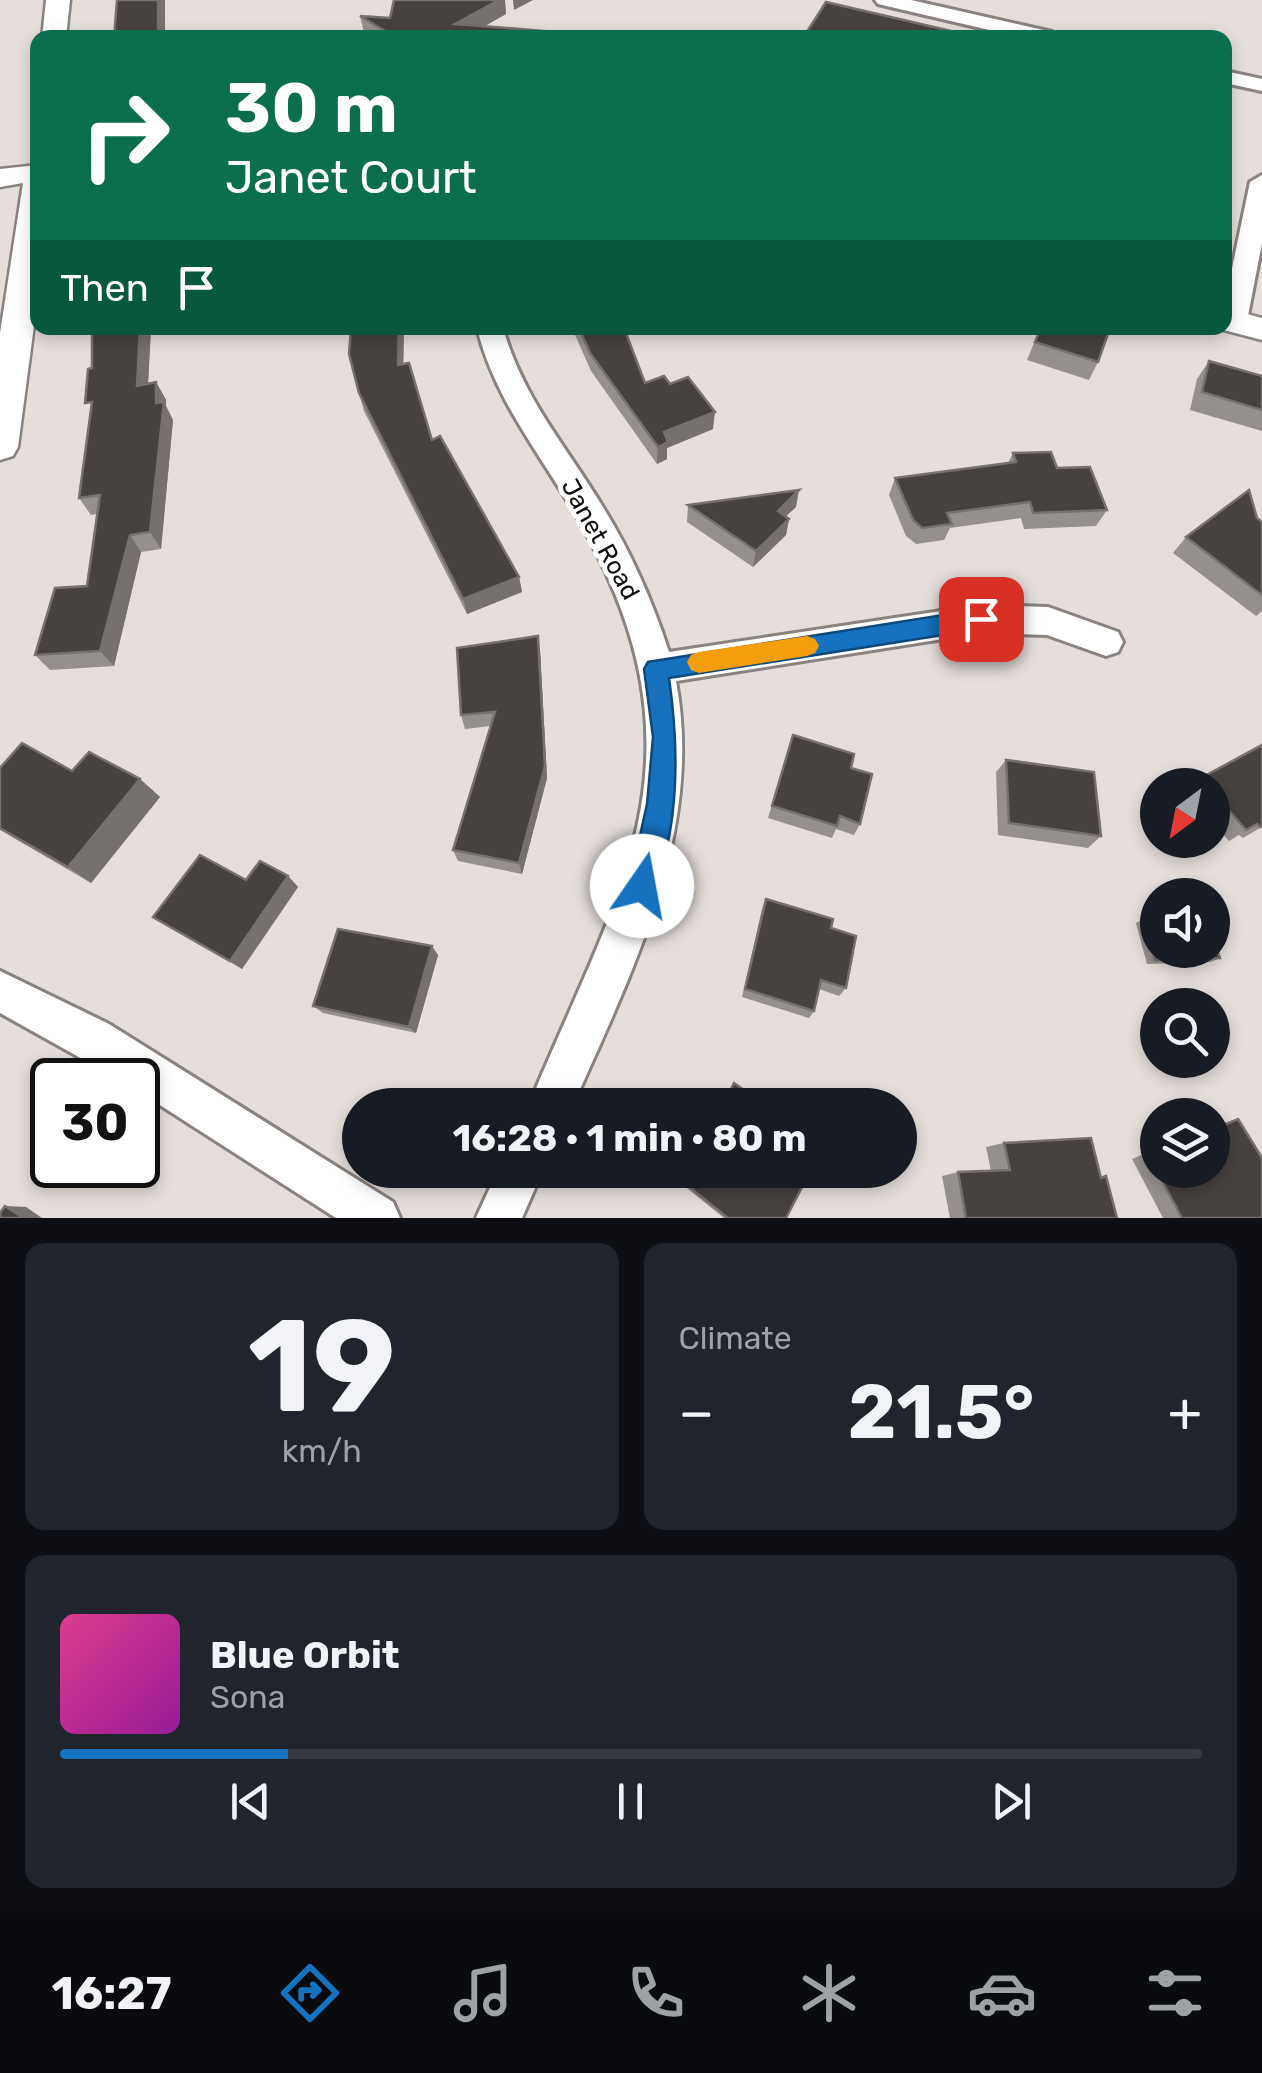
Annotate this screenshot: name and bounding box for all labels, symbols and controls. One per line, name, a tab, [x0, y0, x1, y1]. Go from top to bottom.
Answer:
text: 30 m	[225, 67, 398, 150]
icon: right	[60, 70, 190, 200]
text: Janet Court	[225, 151, 477, 204]
icon: arrive	[169, 260, 224, 315]
text: Then	[60, 265, 149, 311]
street label: Janet Road	[555, 474, 646, 605]
pin	[939, 577, 1024, 662]
icon: arrive	[954, 592, 1009, 647]
north arrow	[1140, 768, 1230, 858]
map controls	[1140, 768, 1230, 1188]
position arrow	[590, 834, 694, 938]
button: sound	[1140, 878, 1230, 968]
button: search	[1140, 988, 1230, 1078]
speed limit sign: 30	[30, 1058, 160, 1188]
button: layers	[1140, 1098, 1230, 1188]
text: 16:28 · 1 min · 80 m	[452, 1115, 807, 1161]
text: 19	[248, 1289, 396, 1444]
text: Climate	[679, 1319, 792, 1357]
text: 21.5°	[848, 1368, 1034, 1457]
text: −	[679, 1380, 714, 1445]
text: +	[1168, 1380, 1202, 1445]
text: km/h	[282, 1432, 362, 1470]
text: Blue Orbit	[210, 1632, 400, 1678]
text: Sona	[210, 1678, 285, 1716]
icon: previous	[223, 1774, 278, 1829]
icon: pause	[603, 1774, 658, 1829]
icon: next	[984, 1774, 1039, 1829]
icon: directions	[275, 1958, 345, 2028]
icon: music	[448, 1958, 518, 2028]
icon: phone	[621, 1958, 691, 2028]
icon: climate	[794, 1958, 864, 2028]
icon: car	[967, 1958, 1037, 2028]
icon: filters	[1140, 1958, 1210, 2028]
text: 16:27	[52, 1967, 171, 2020]

